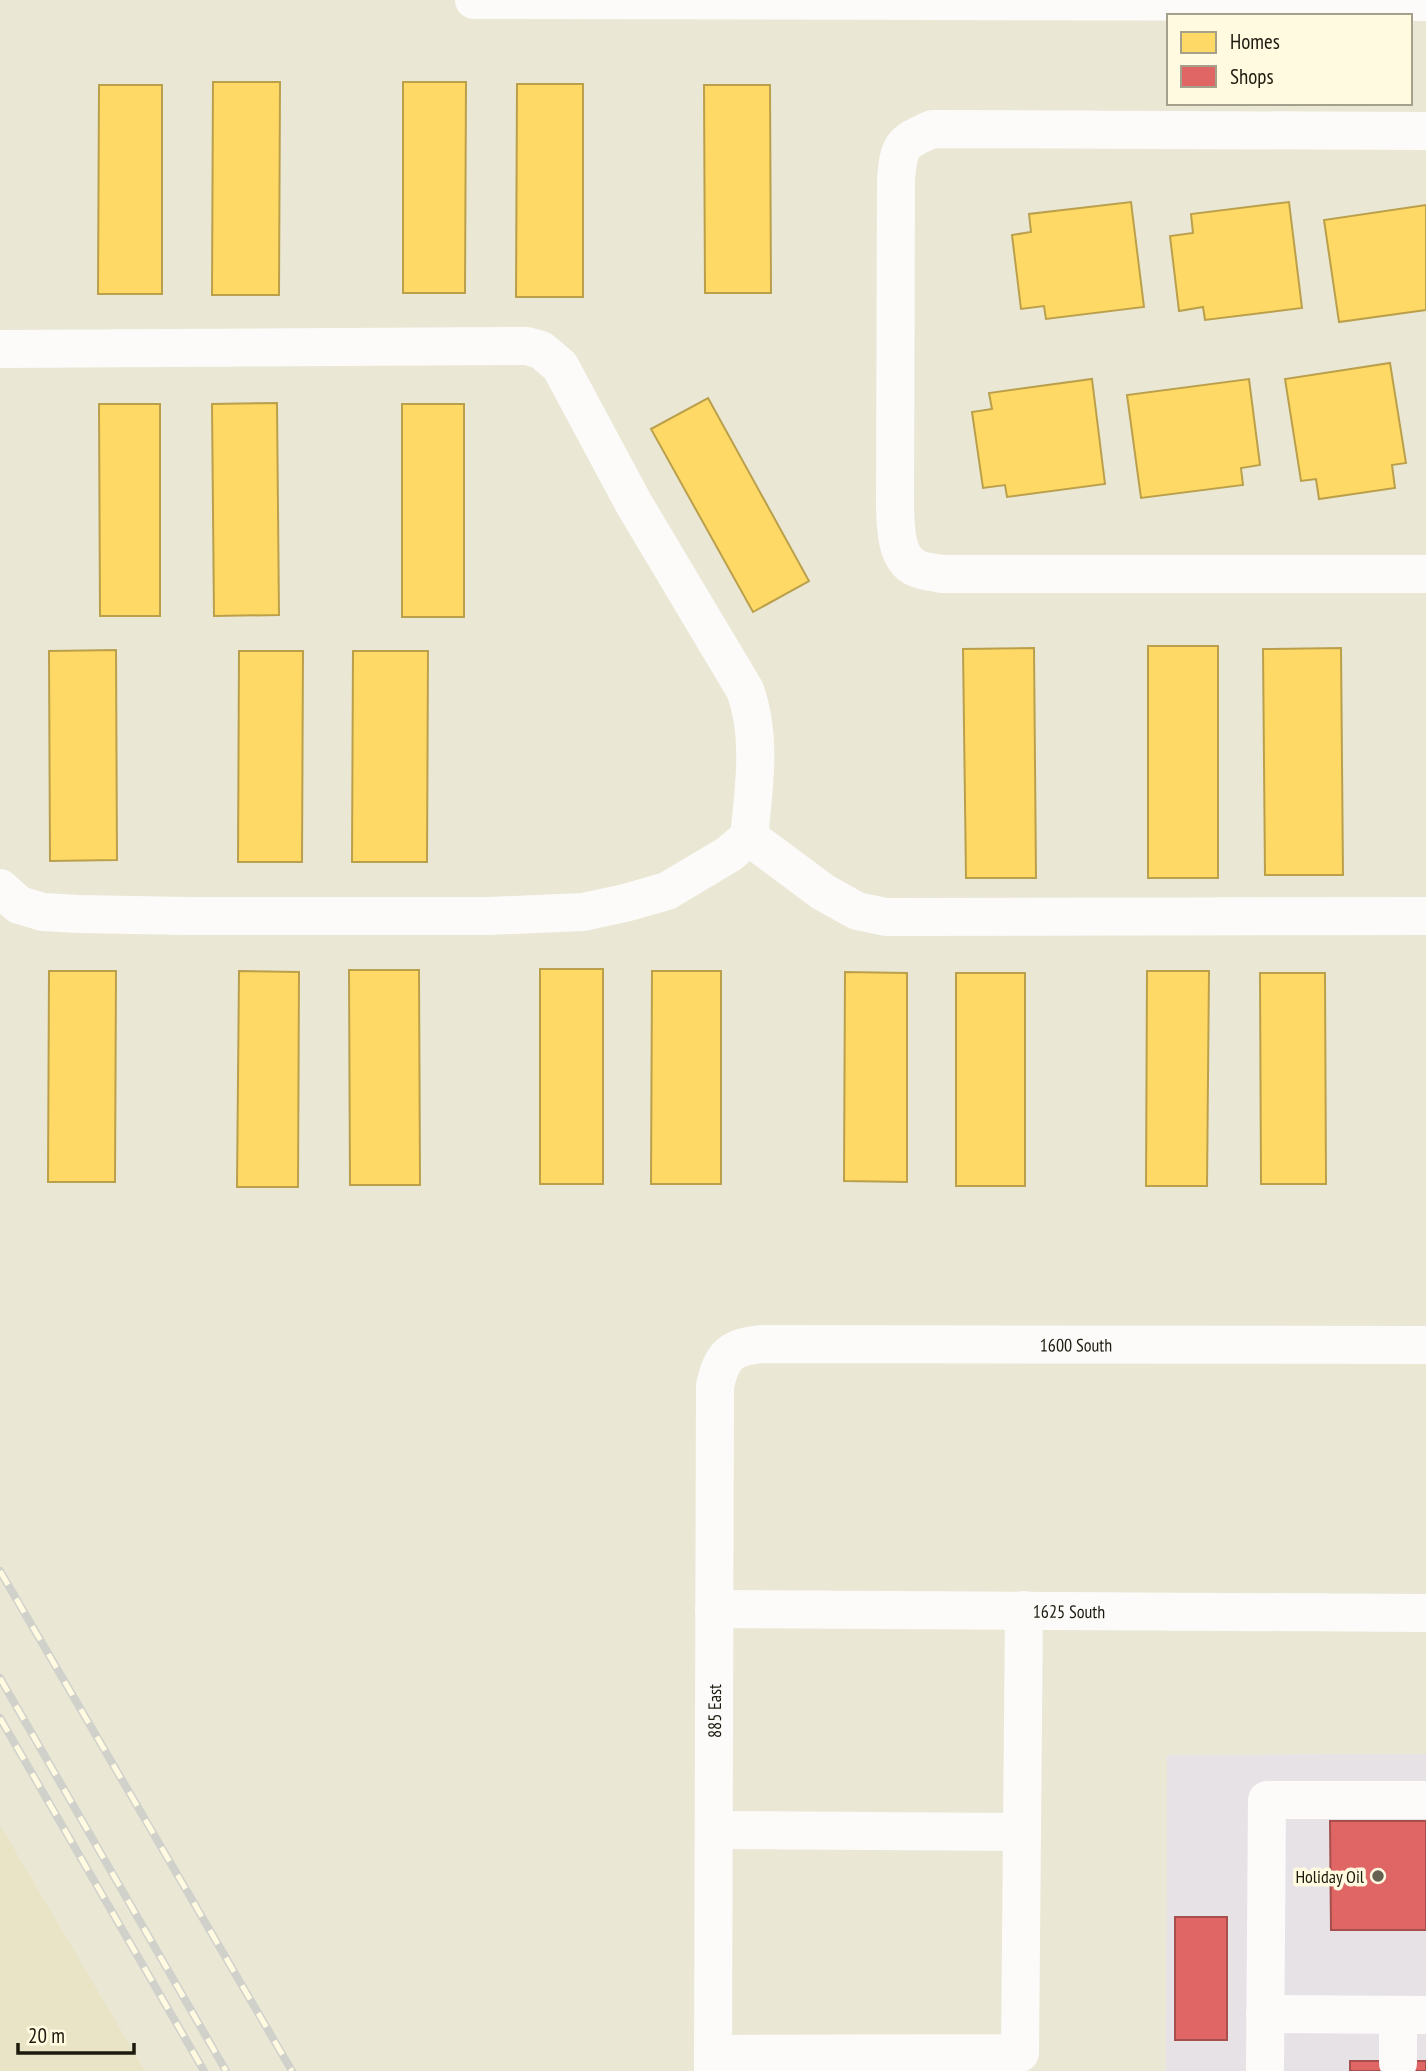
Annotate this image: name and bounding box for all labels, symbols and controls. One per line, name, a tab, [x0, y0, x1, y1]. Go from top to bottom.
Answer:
legend	[1167, 14, 1412, 105]
text: Homes	[1230, 28, 1280, 55]
text: Shops	[1230, 63, 1274, 90]
street label: 1600 South	[1040, 1333, 1112, 1356]
street label: 1625 South	[1033, 1599, 1105, 1623]
street label: 885 East	[702, 1684, 726, 1738]
place label: Holiday Oil	[1295, 1865, 1365, 1888]
marker: Holiday Oil	[1370, 1868, 1386, 1884]
scale bar	[18, 2011, 133, 2056]
text: 20 m	[28, 2022, 65, 2049]

